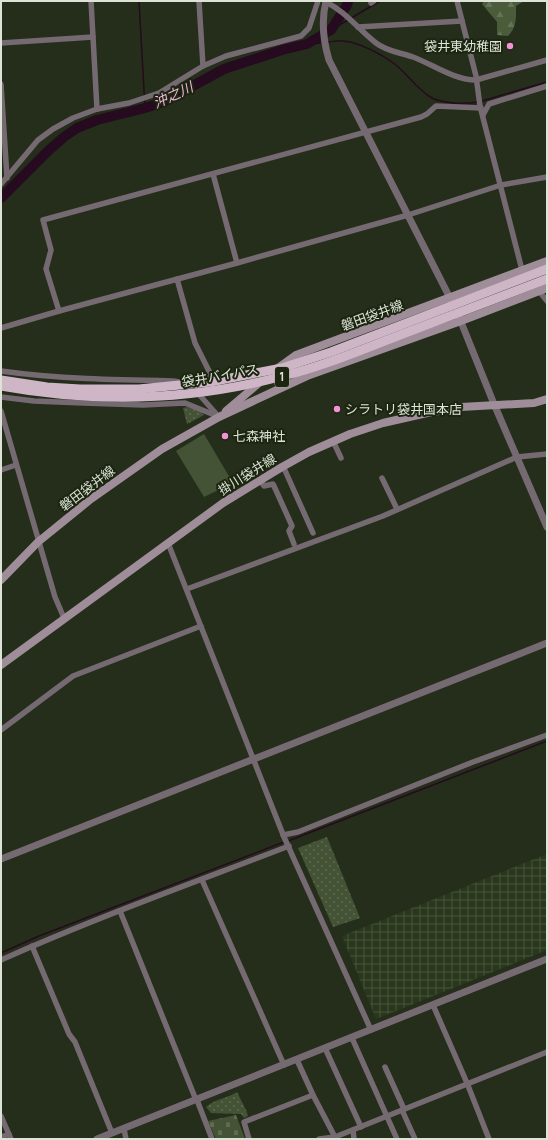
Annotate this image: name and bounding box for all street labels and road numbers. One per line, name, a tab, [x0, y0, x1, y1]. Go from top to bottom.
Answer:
street label: 磐田袋井線	[338, 295, 406, 335]
street label: 袋井バイパス	[180, 359, 260, 391]
road number: 1	[275, 367, 289, 387]
street label: 掛川袋井線	[215, 449, 279, 499]
street label: 磐田袋井線	[56, 461, 118, 515]

